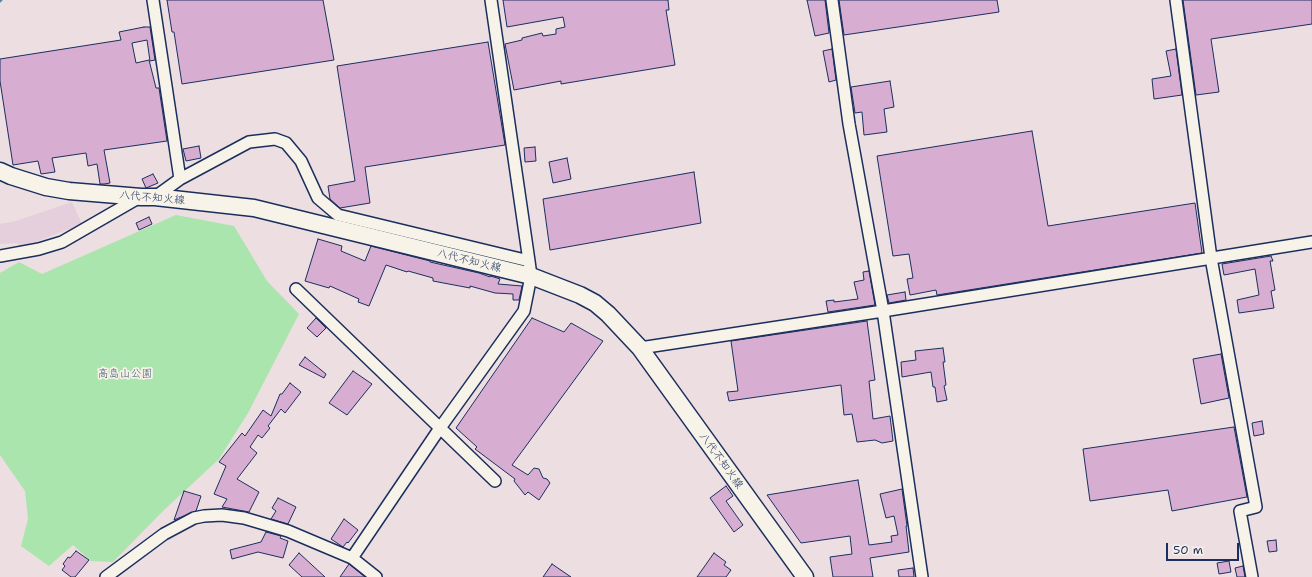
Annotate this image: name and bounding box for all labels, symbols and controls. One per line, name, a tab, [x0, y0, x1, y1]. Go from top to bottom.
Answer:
street label: 八代不知火線	[119, 189, 185, 207]
street label: 八代不知火線	[435, 247, 503, 275]
park label: 高島山公園	[98, 367, 152, 381]
street label: 八代不知火線	[696, 430, 746, 492]
scale bar	[1168, 535, 1241, 561]
text: 50 m	[1173, 542, 1203, 558]

